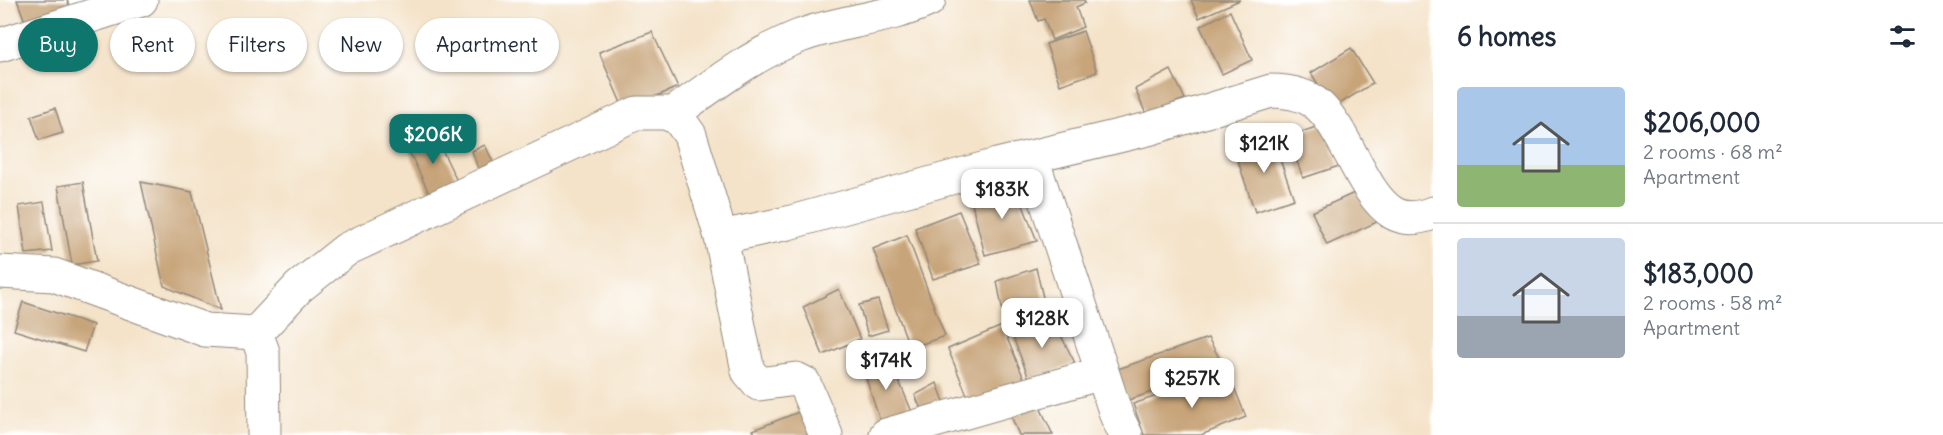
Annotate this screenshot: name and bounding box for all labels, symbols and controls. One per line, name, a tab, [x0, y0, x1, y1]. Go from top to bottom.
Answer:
chip: Buy	[18, 18, 98, 72]
chip: Rent	[110, 18, 195, 72]
chip: Filters	[207, 18, 307, 72]
chip: New	[319, 18, 403, 72]
chip: Apartment	[415, 18, 559, 72]
text: 6 homes	[1457, 20, 1556, 53]
icon: filters	[1886, 20, 1919, 53]
text: $206,000	[1643, 106, 1761, 139]
icon: home	[1505, 111, 1577, 183]
pin: $206K	[391, 114, 475, 165]
text: $206K	[403, 121, 463, 146]
pin: $121K	[1222, 123, 1306, 174]
text: $121K	[1239, 130, 1289, 155]
text: 2 rooms · 68 m²	[1643, 139, 1783, 164]
text: Apartment	[1643, 164, 1740, 189]
pin: $183K	[960, 169, 1044, 220]
text: $183K	[975, 176, 1029, 201]
text: $183,000	[1643, 257, 1754, 290]
icon: home	[1505, 262, 1577, 334]
text: 2 rooms · 58 m²	[1643, 290, 1783, 315]
pin: $128K	[1000, 298, 1084, 349]
text: $128K	[1015, 305, 1069, 330]
text: Apartment	[1643, 315, 1740, 340]
pin: $174K	[844, 340, 928, 391]
text: $174K	[860, 347, 912, 372]
pin: $257K	[1150, 358, 1234, 409]
text: $257K	[1164, 365, 1220, 390]

